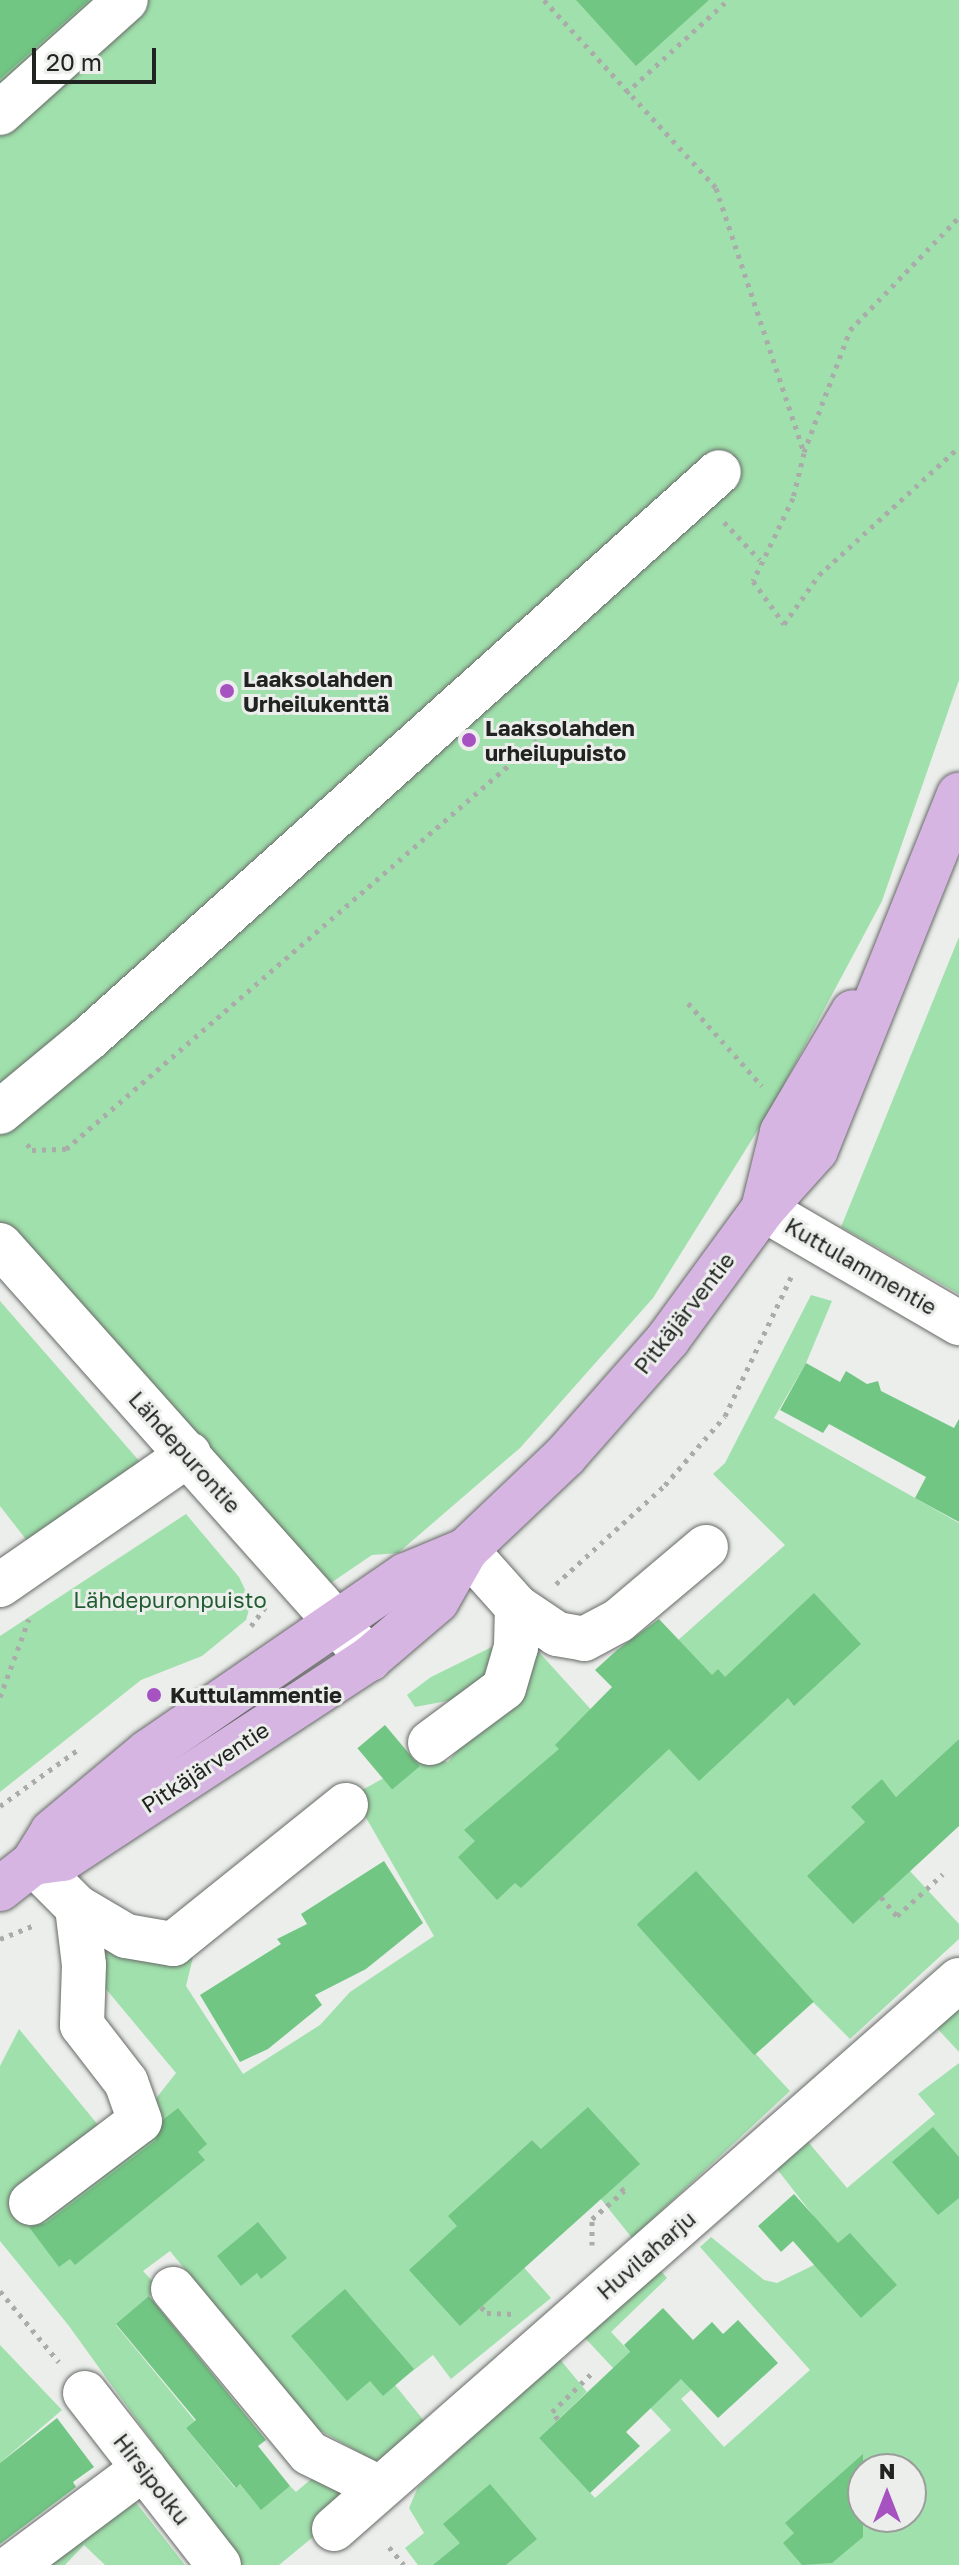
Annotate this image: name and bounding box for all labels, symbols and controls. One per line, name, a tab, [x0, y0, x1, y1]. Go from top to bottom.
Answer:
scale bar	[36, 32, 160, 82]
text: 20 m	[46, 47, 102, 76]
place label: Laaksolahden Urheilukenttä	[243, 665, 393, 716]
marker: Laaksolahden Urheilukenttä	[218, 682, 236, 700]
place label: Laaksolahden urheilupuisto	[485, 714, 635, 766]
marker: Laaksolahden urheilupuisto	[460, 731, 478, 749]
street label: Kuttulammentie	[780, 1212, 942, 1320]
street label: Pitkäjärventie	[628, 1247, 740, 1379]
street label: Lähdepurontie	[124, 1386, 246, 1518]
park label: Lähdepuronpuisto	[73, 1587, 267, 1613]
place label: Kuttulammentie	[170, 1682, 342, 1708]
marker: Kuttulammentie	[145, 1686, 163, 1704]
street label: Pitkäjärventie	[136, 1716, 274, 1818]
street label: Huvilaharju	[592, 2205, 700, 2305]
street label: Hirsipolku	[108, 2428, 196, 2530]
north arrow	[847, 2453, 927, 2533]
text: N	[879, 2457, 895, 2484]

